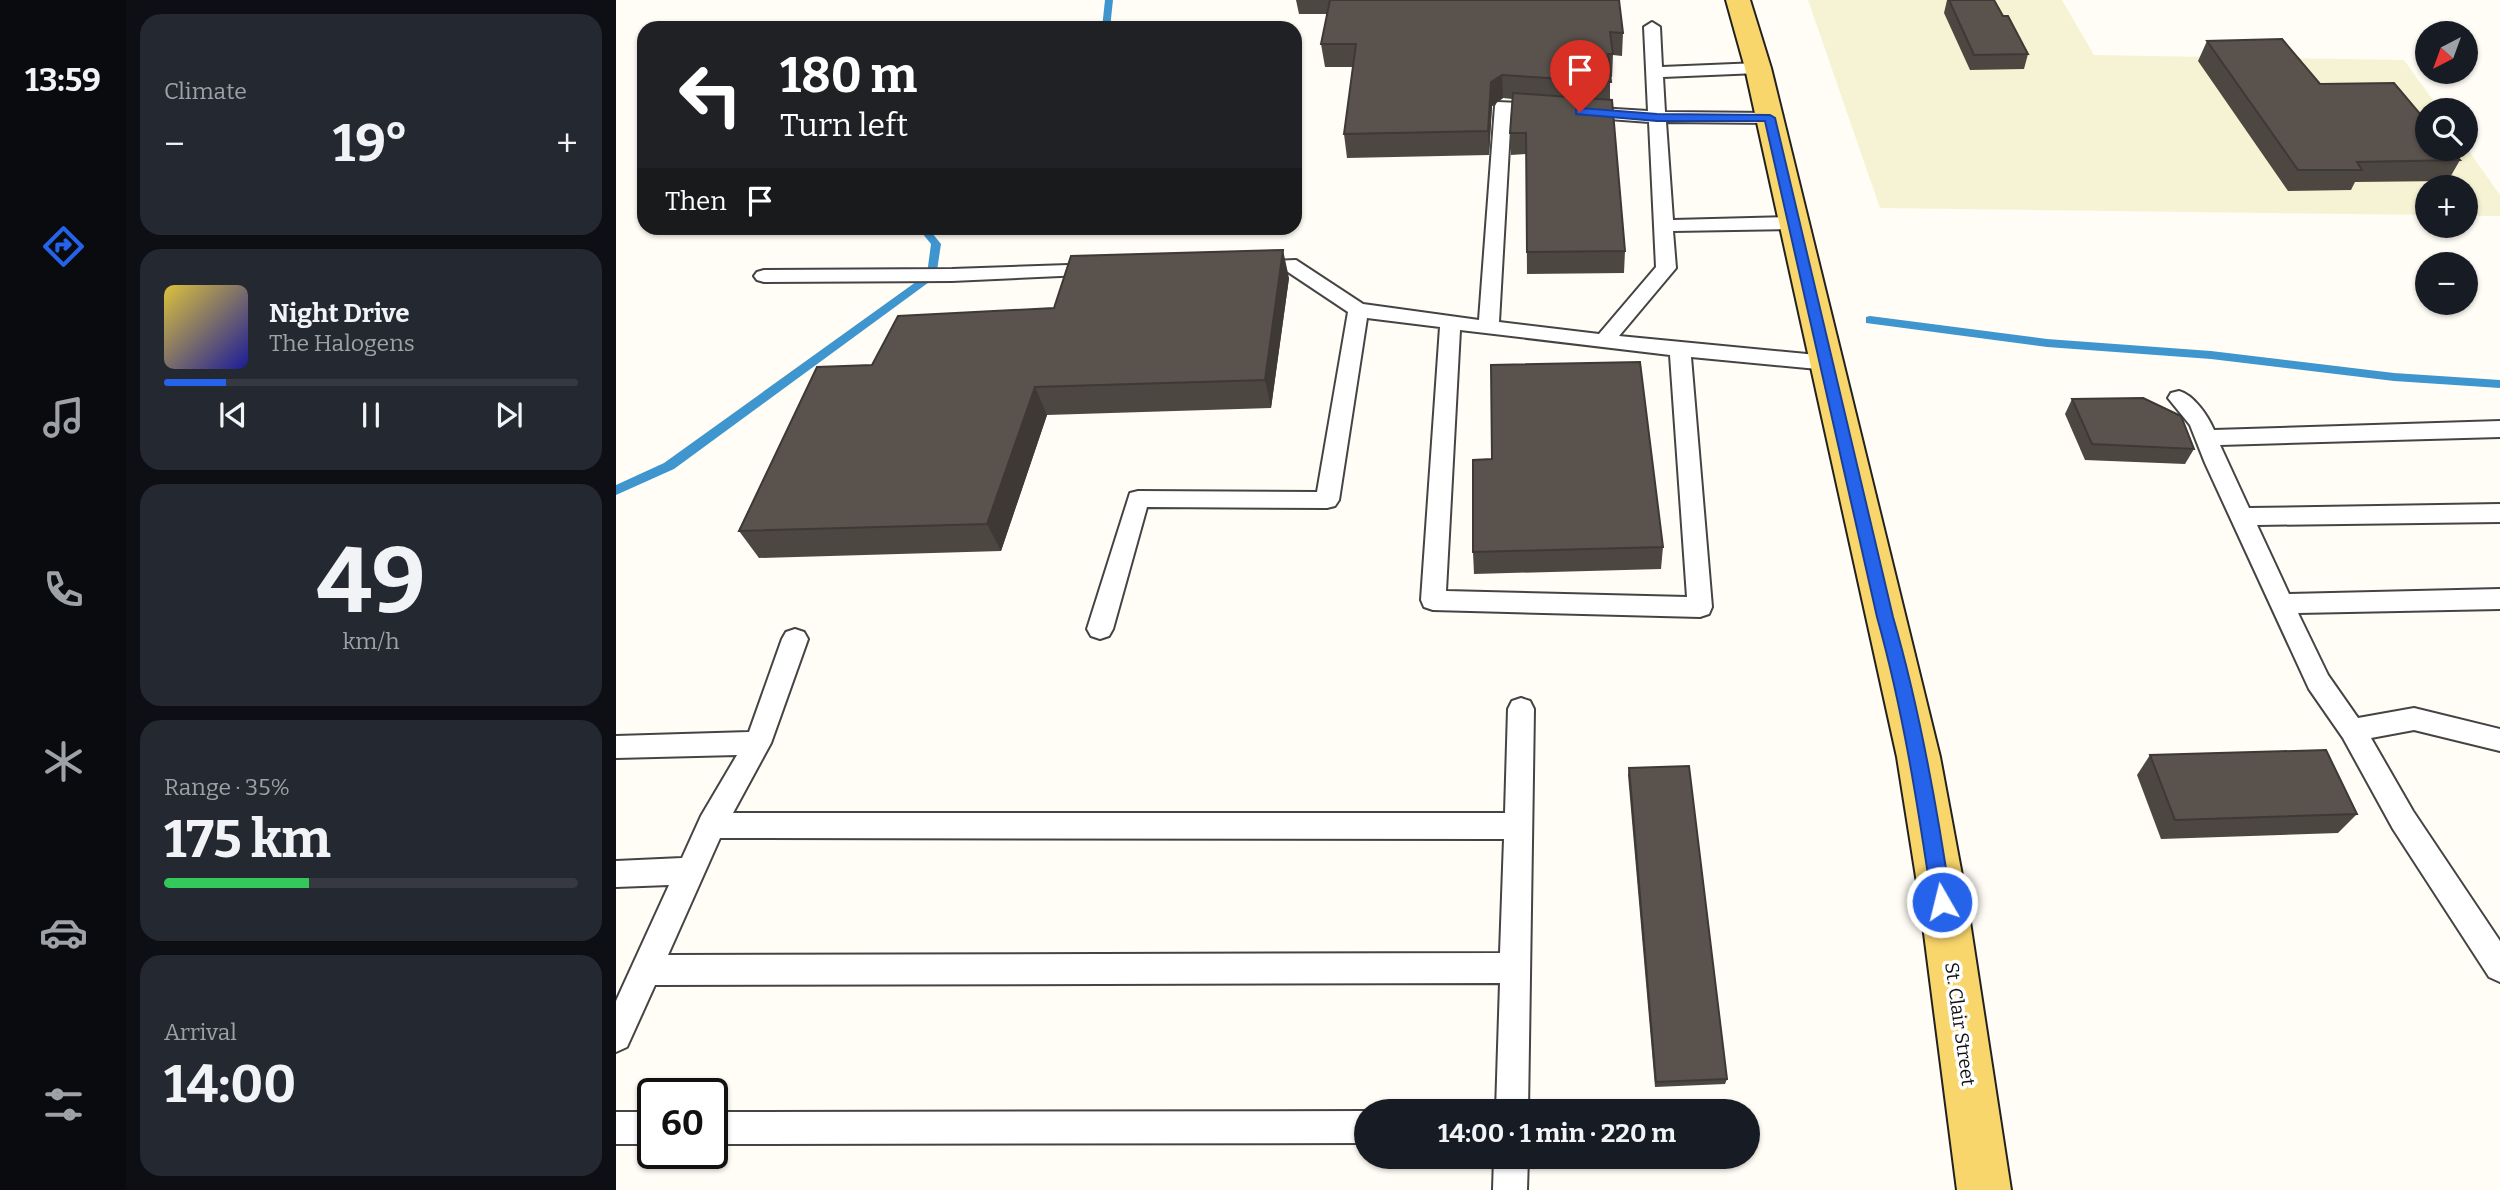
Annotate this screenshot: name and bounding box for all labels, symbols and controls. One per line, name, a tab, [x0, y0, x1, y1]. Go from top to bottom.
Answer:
north arrow	[2415, 21, 2478, 84]
map controls	[2415, 21, 2478, 315]
pin	[1550, 40, 1610, 112]
text: 180 m	[780, 46, 917, 105]
icon: left	[665, 49, 756, 140]
icon: arrive	[1561, 51, 1599, 89]
text: 13:59	[25, 61, 101, 99]
text: Climate	[164, 77, 247, 105]
button: search	[2415, 98, 2478, 161]
text: Turn left	[780, 106, 908, 144]
text: 19°	[333, 112, 408, 175]
text: −	[164, 121, 185, 167]
text: +	[556, 121, 578, 167]
button: +	[2415, 175, 2478, 238]
icon: arrive	[741, 182, 779, 220]
text: Then	[665, 186, 727, 217]
icon: directions	[39, 222, 88, 271]
button: −	[2415, 252, 2478, 315]
text: Night Drive	[269, 298, 410, 329]
text: The Halogens	[269, 329, 415, 357]
icon: music	[39, 393, 88, 442]
icon: previous	[214, 396, 252, 434]
icon: pause	[352, 396, 390, 434]
icon: next	[490, 396, 528, 434]
text: 49	[316, 527, 426, 636]
icon: phone	[39, 565, 88, 614]
text: km/h	[343, 627, 399, 655]
icon: climate	[39, 737, 88, 786]
text: Range · 35%	[164, 773, 290, 801]
text: 175 km	[164, 808, 331, 871]
position arrow	[1905, 865, 1979, 939]
icon: car	[39, 908, 88, 957]
street label: St. Clair Street	[1940, 961, 1980, 1087]
text: Arrival	[164, 1018, 237, 1046]
text: 14:00	[164, 1053, 296, 1116]
speed limit sign: 60	[637, 1078, 728, 1169]
icon: filters	[39, 1080, 88, 1129]
text: 14:00 · 1 min · 220 m	[1438, 1118, 1676, 1149]

